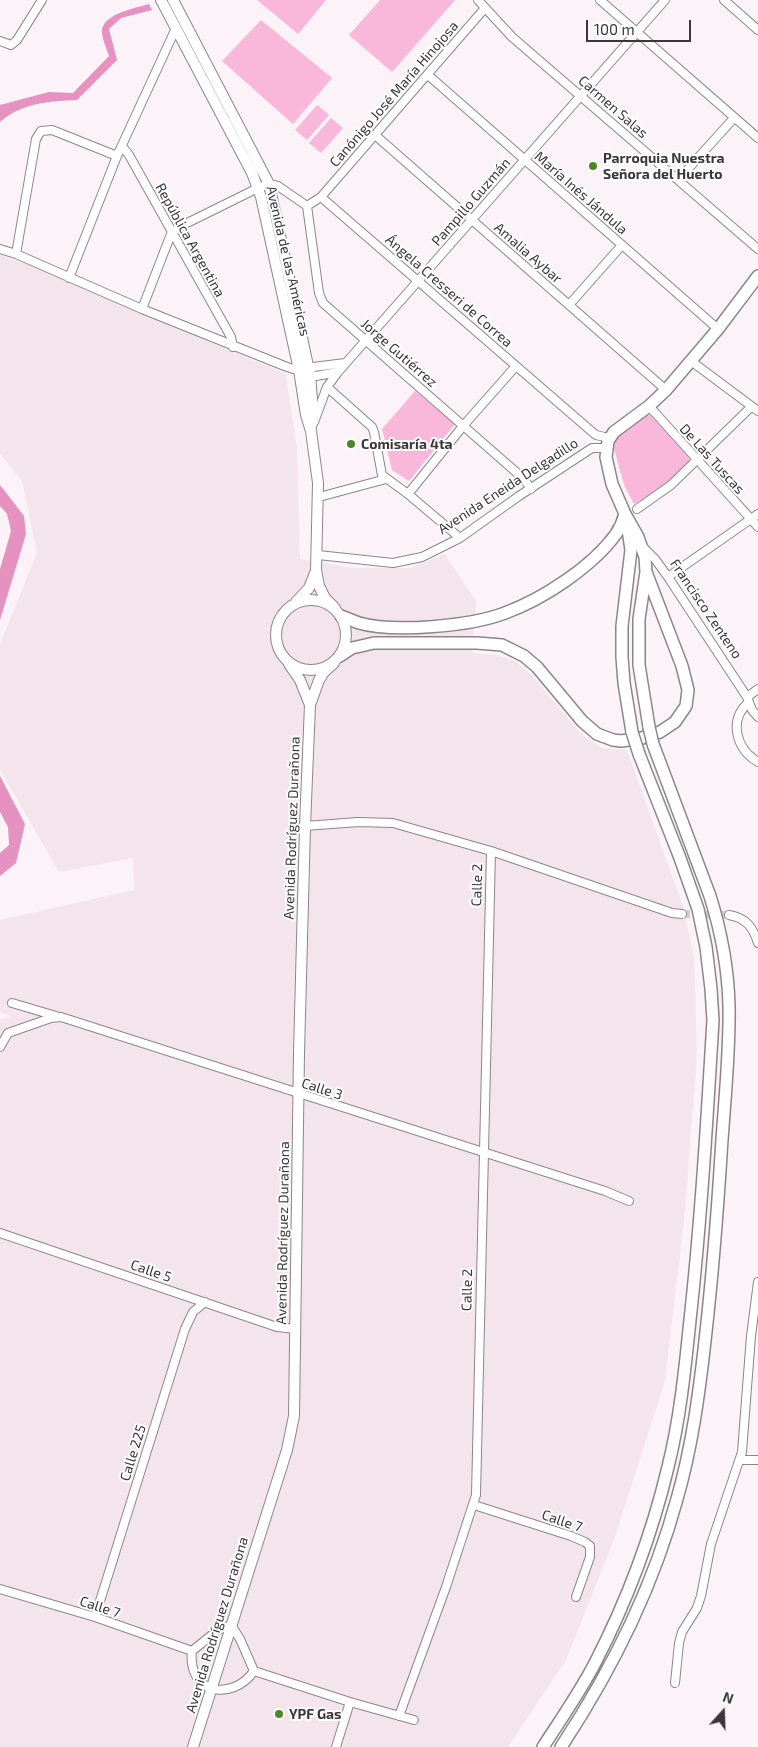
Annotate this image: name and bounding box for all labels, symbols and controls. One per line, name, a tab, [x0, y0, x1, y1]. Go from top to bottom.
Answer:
scale bar	[588, 10, 693, 42]
street label: Canónigo José María Hinojosa	[326, 18, 462, 170]
text: 100 m	[594, 20, 635, 38]
street label: Carmen Salas	[575, 72, 651, 142]
street label: María Inés Jándula	[531, 148, 631, 238]
place label: Parroquia Nuestra Señora del Huerto	[603, 150, 725, 182]
street label: Pampillo Guzmán	[428, 155, 514, 249]
marker: Parroquia Nuestra Señora del Huerto	[587, 160, 599, 172]
street label: República Argentina	[152, 180, 228, 300]
street label: Avenida de las Américas	[263, 184, 313, 338]
street label: Amalia Aybar	[491, 219, 565, 287]
street label: Ángela Cresseri de Correa	[382, 231, 516, 351]
street label: Jorge Gutiérrez	[357, 315, 441, 391]
street label: De Las Tuscas	[676, 420, 748, 498]
street label: Avenida Eneida Delgadillo	[435, 434, 581, 538]
place label: Comisaría 4ta	[361, 436, 453, 452]
marker: Comisaría 4ta	[345, 438, 357, 450]
street label: Francisco Zenteno	[666, 556, 746, 662]
street label: Avenida Rodríguez Durañona	[280, 736, 304, 920]
street label: Calle 2	[468, 863, 486, 907]
street label: Calle 3	[299, 1074, 345, 1104]
street label: Avenida Rodríguez Durañona	[273, 1141, 293, 1325]
street label: Calle 5	[128, 1256, 174, 1286]
street label: Calle 2	[458, 1269, 476, 1311]
street label: Calle 225	[117, 1423, 149, 1483]
street label: Calle 7	[540, 1506, 584, 1536]
street label: Avenida Rodríguez Durañona	[182, 1535, 252, 1715]
street label: Calle 7	[78, 1593, 122, 1621]
north arrow	[698, 1687, 748, 1737]
text: N	[721, 1688, 736, 1707]
place label: YPF Gas	[289, 1706, 342, 1722]
marker: YPF Gas	[273, 1708, 285, 1720]

